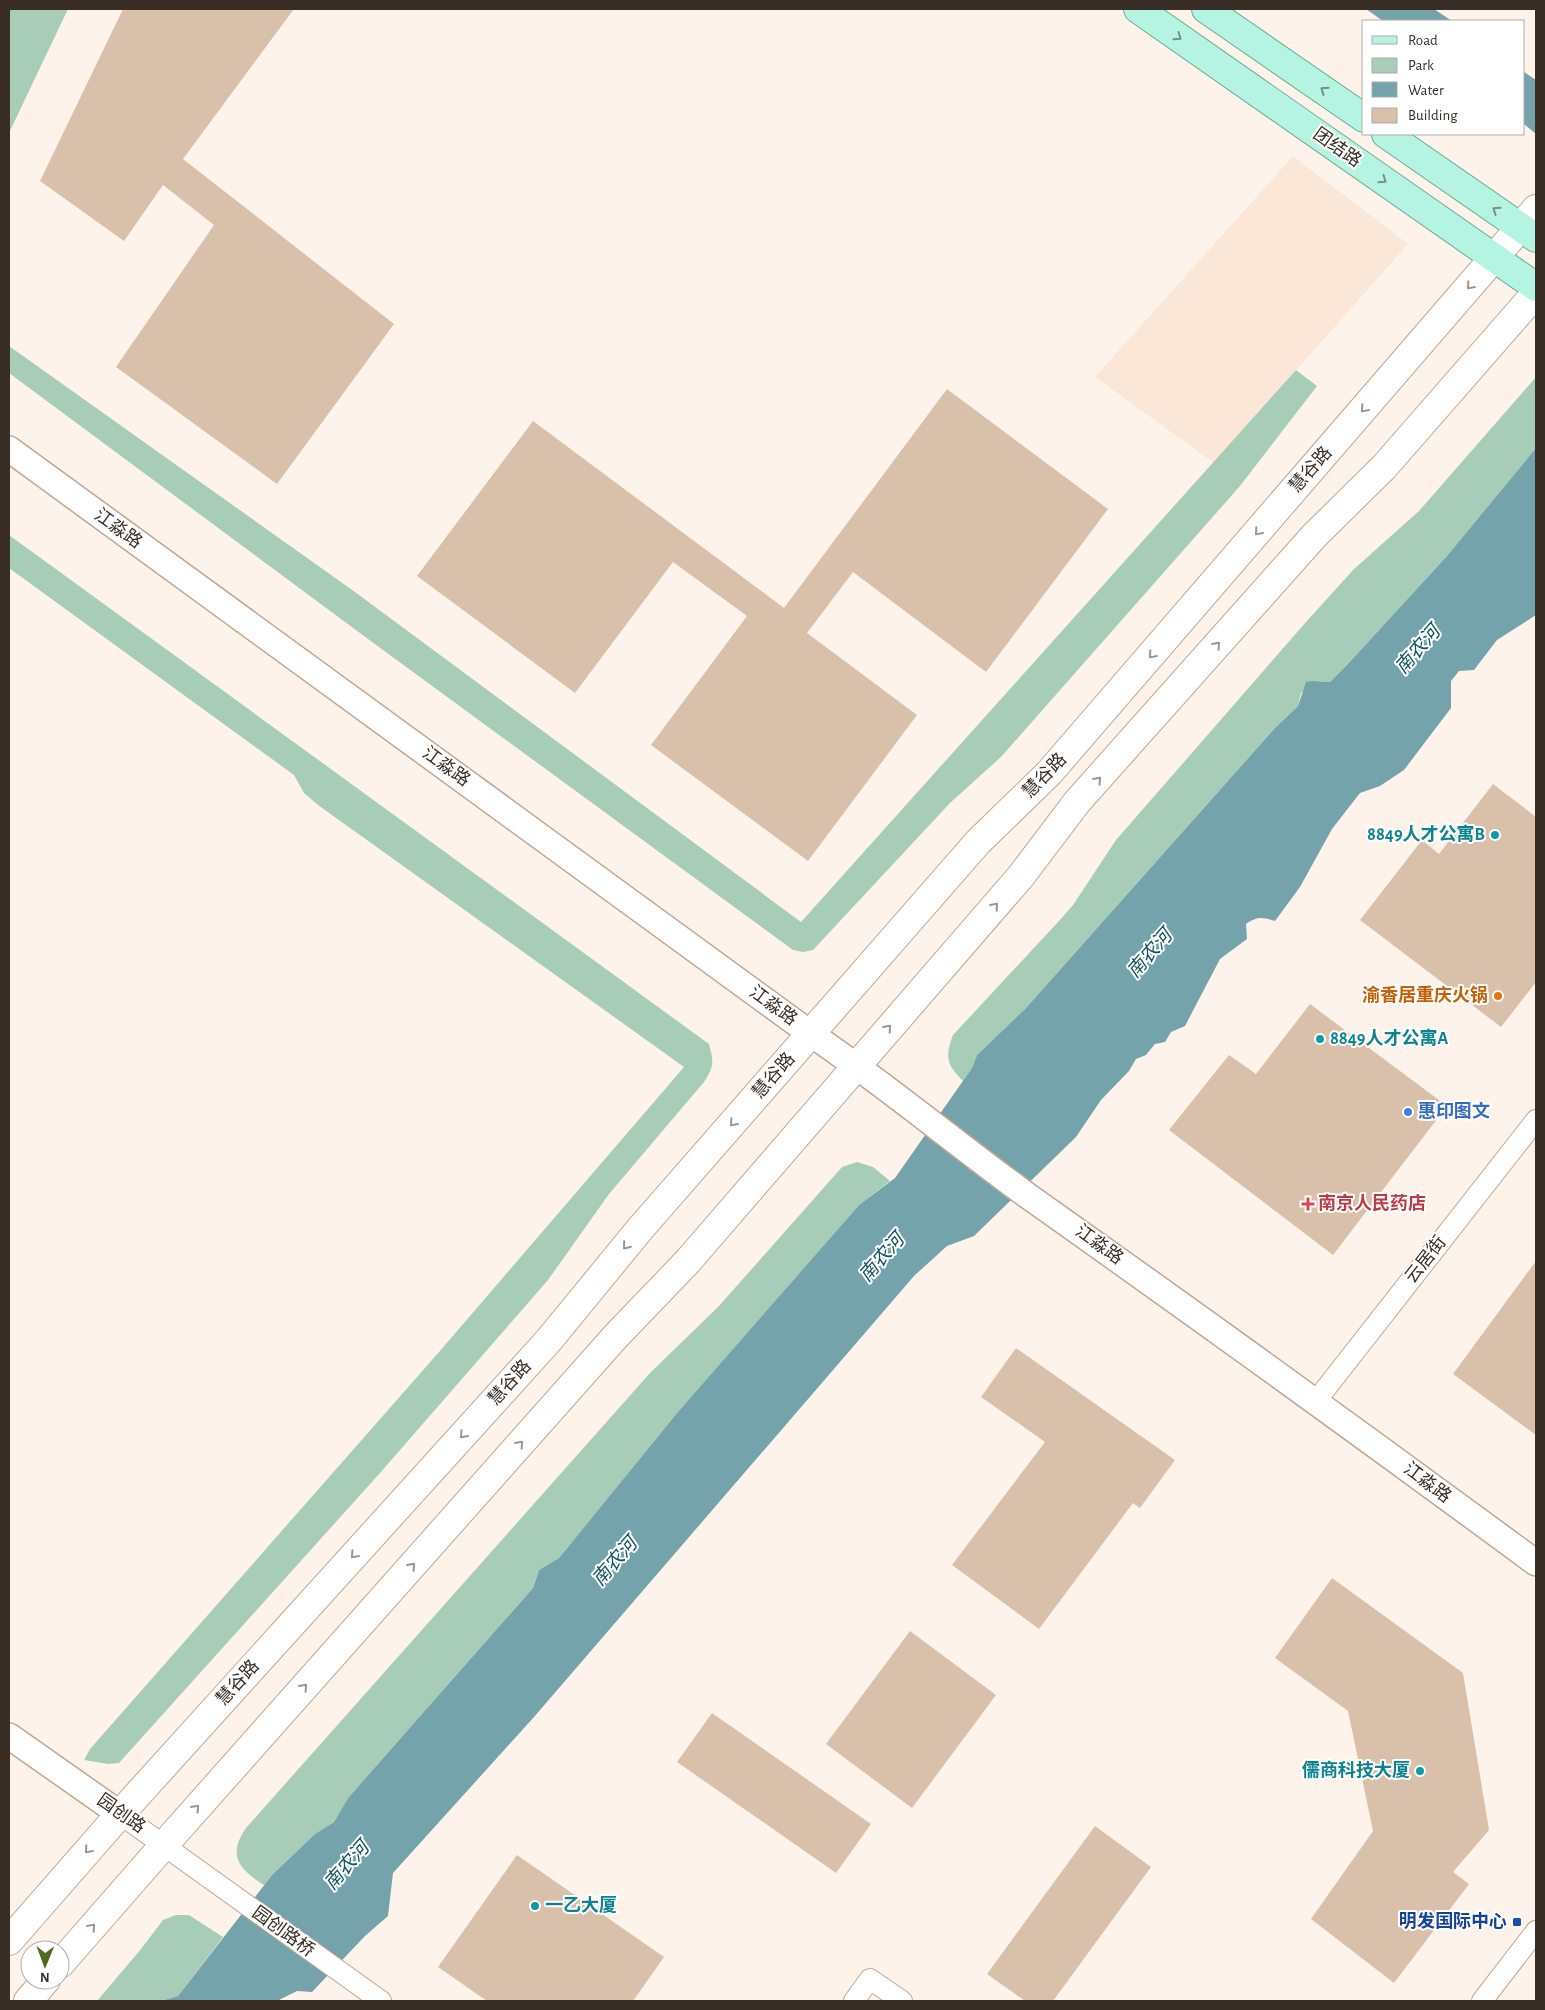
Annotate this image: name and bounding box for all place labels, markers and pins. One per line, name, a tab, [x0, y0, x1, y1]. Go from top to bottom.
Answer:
place label: 8849人才公寓B	[1367, 824, 1485, 844]
marker: 8849人才公寓B	[1489, 829, 1501, 841]
place label: 渝香居重庆火锅	[1362, 985, 1488, 1005]
marker: 渝香居重庆火锅	[1492, 990, 1504, 1002]
place label: 8849人才公寓A	[1330, 1028, 1448, 1048]
marker: 8849人才公寓A	[1314, 1033, 1326, 1045]
place label: 惠印图文	[1418, 1101, 1490, 1121]
marker: 惠印图文	[1402, 1106, 1414, 1118]
place label: 南京人民药店	[1318, 1193, 1426, 1213]
marker: 南京人民药店	[1302, 1198, 1314, 1210]
place label: 儒商科技大厦	[1302, 1760, 1410, 1780]
marker: 儒商科技大厦	[1414, 1765, 1426, 1777]
place label: 一乙大厦	[545, 1896, 617, 1915]
marker: 一乙大厦	[529, 1900, 541, 1912]
place label: 明发国际中心	[1399, 1911, 1507, 1931]
marker: 明发国际中心	[1511, 1916, 1523, 1928]

